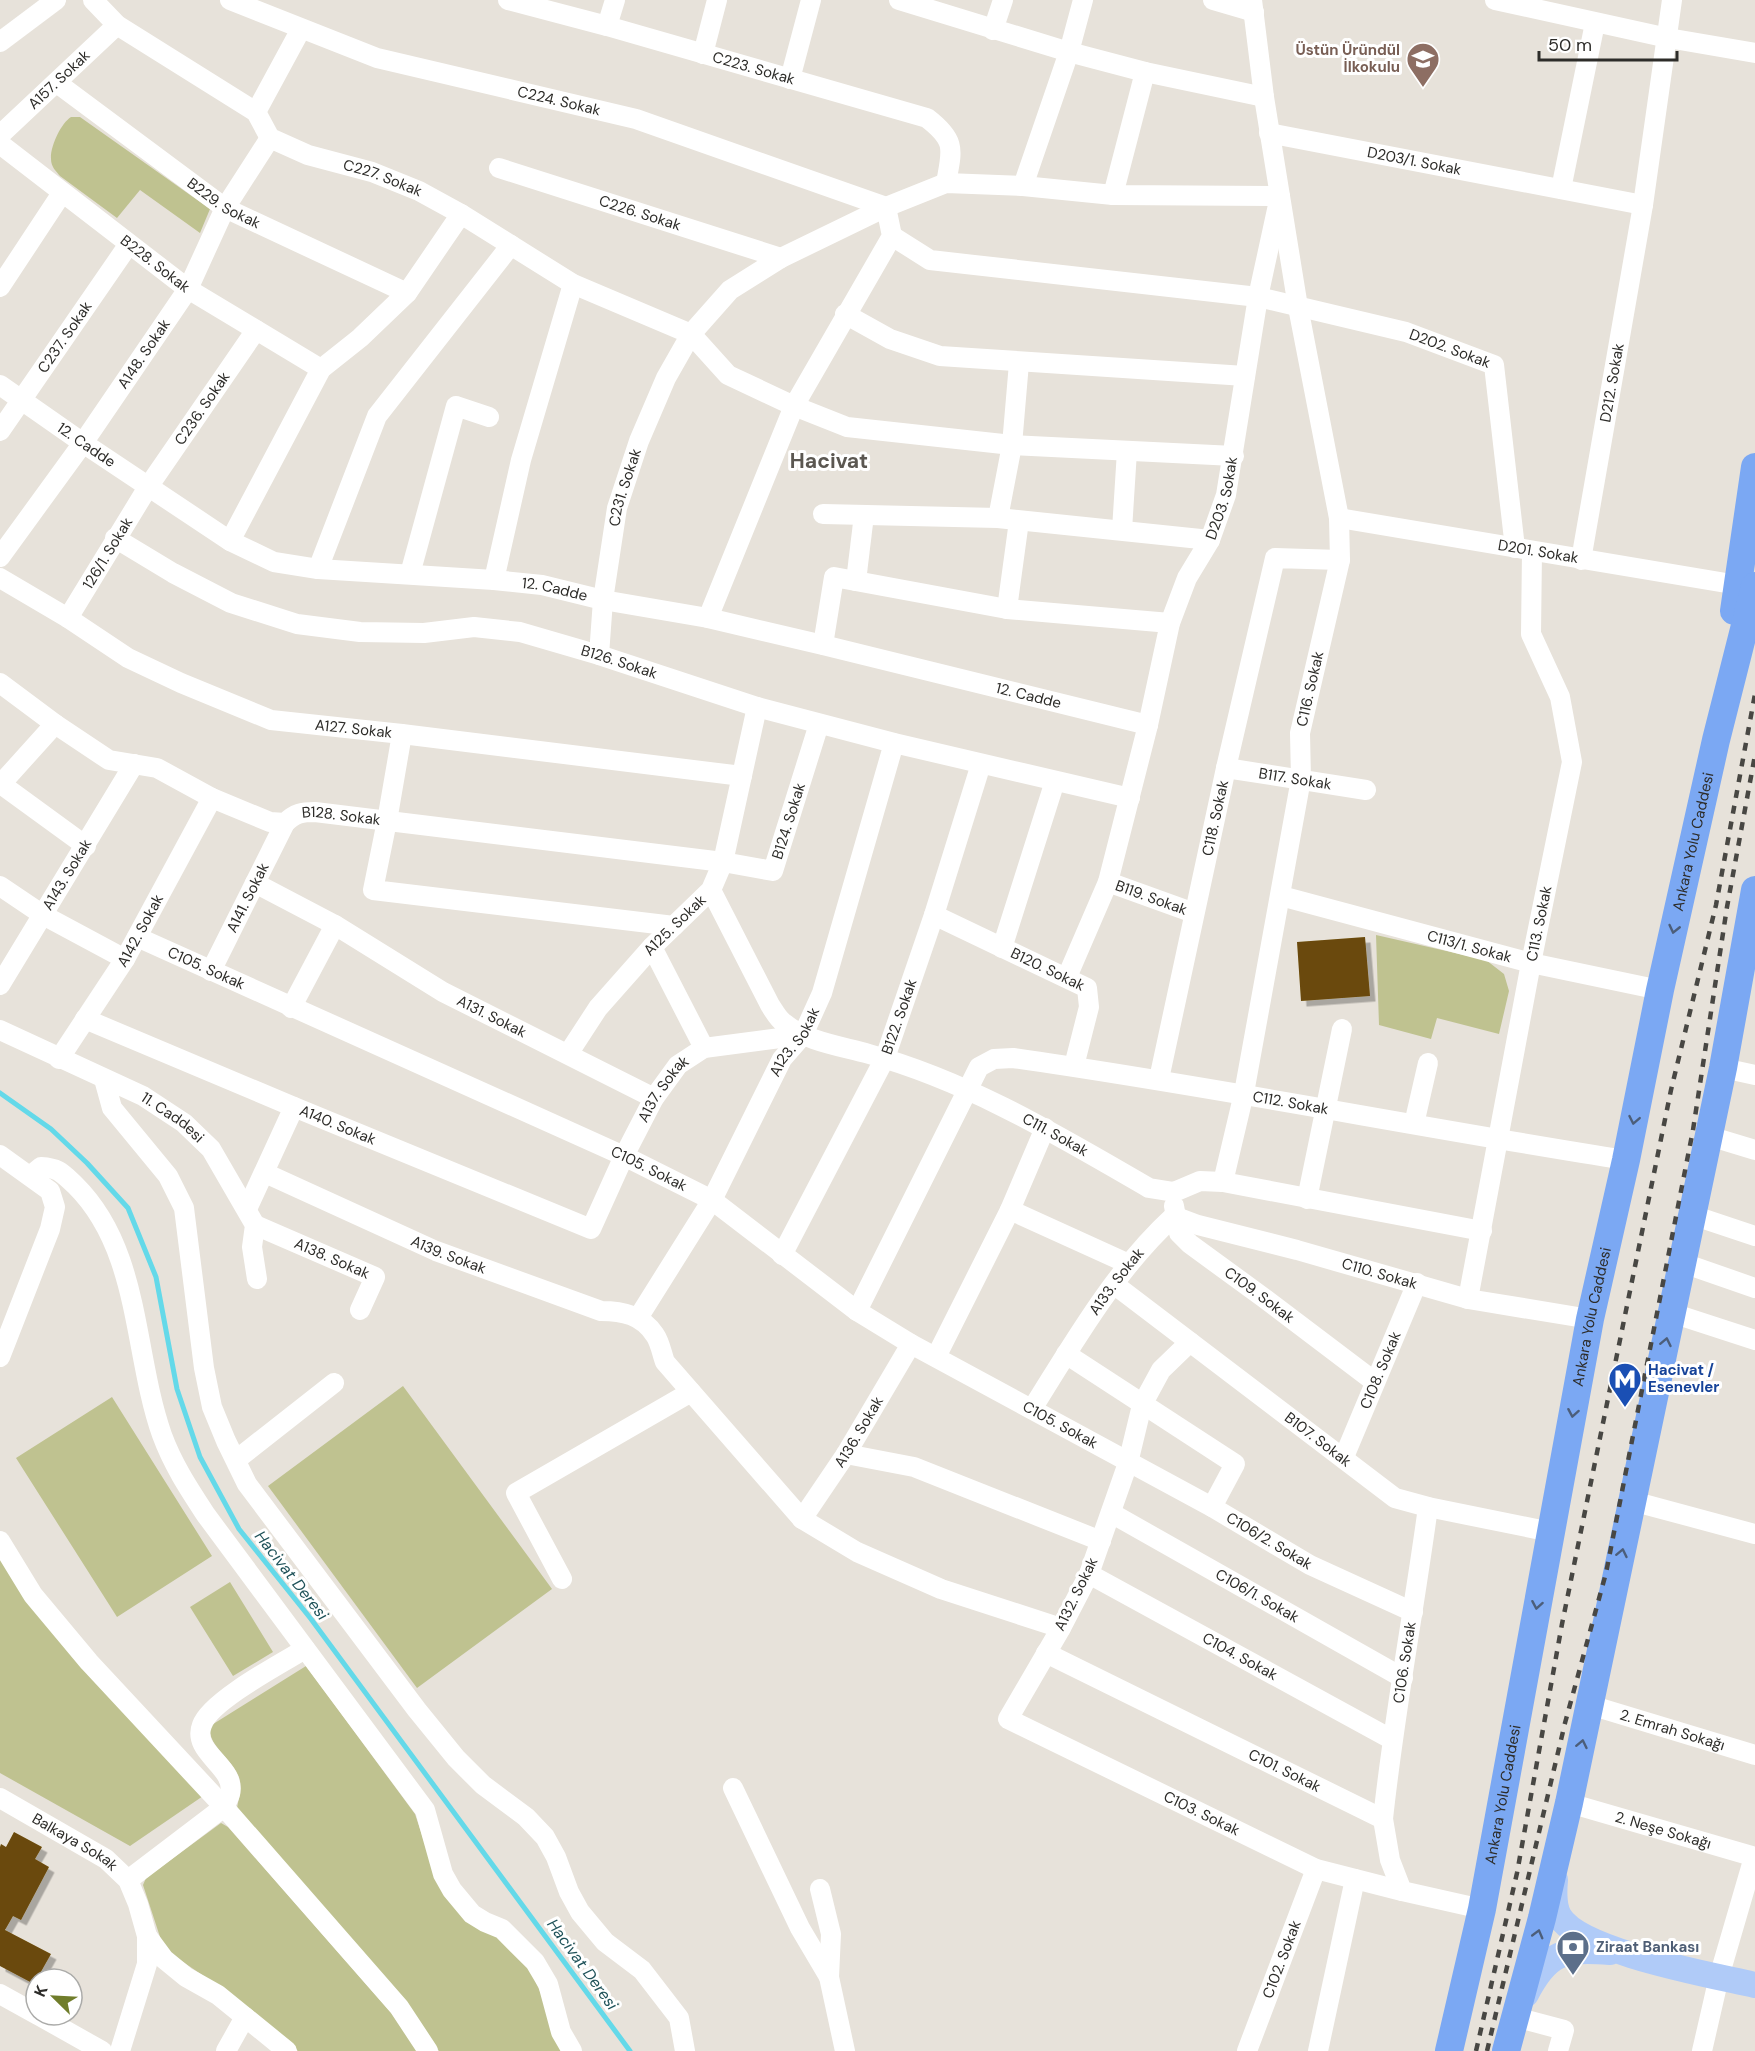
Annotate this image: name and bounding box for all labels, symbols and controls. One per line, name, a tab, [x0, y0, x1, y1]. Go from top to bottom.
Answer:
scale bar	[1539, 24, 1677, 62]
text: 50 m	[1548, 33, 1592, 57]
place label: Üstün Üründül İlkokulu	[1295, 40, 1400, 77]
school or university icon: Üstün Üründül İlkokulu	[1405, 41, 1441, 88]
street label: A157. Sokak	[24, 45, 95, 114]
street label: C223. Sokak	[710, 47, 798, 90]
street label: C224. Sokak	[515, 81, 603, 120]
street label: D203/1. Sokak	[1366, 142, 1464, 180]
street label: C227. Sokak	[341, 155, 426, 201]
street label: B229. Sokak	[183, 173, 264, 233]
street label: C226. Sokak	[597, 191, 684, 236]
street label: B228. Sokak	[116, 230, 195, 297]
street label: C237. Sokak	[33, 297, 97, 377]
street label: A148. Sokak	[113, 315, 175, 393]
street label: D202. Sokak	[1407, 324, 1494, 373]
street label: D212. Sokak	[1595, 341, 1629, 424]
street label: C236. Sokak	[170, 367, 235, 449]
street label: 12. Cadde	[53, 418, 119, 472]
street label: C231. Sokak	[604, 445, 646, 528]
district label: Hacivat	[790, 447, 868, 475]
street label: D203. Sokak	[1201, 455, 1242, 543]
street label: 126/1. Sokak	[78, 513, 137, 593]
street label: D201. Sokak	[1496, 535, 1580, 568]
street label: 12. Cadde	[521, 573, 590, 606]
street label: B126. Sokak	[579, 640, 660, 684]
street label: C116. Sokak	[1292, 649, 1328, 729]
street label: 12. Cadde	[994, 678, 1063, 713]
street label: A127. Sokak	[314, 715, 394, 743]
street label: B117. Sokak	[1257, 763, 1333, 795]
street label: Ankara Yolu Caddesi	[1668, 770, 1718, 913]
street label: C118. Sokak	[1197, 778, 1233, 858]
street label: B124. Sokak	[767, 780, 810, 862]
street label: B128. Sokak	[301, 802, 382, 830]
street label: A143. Sokak	[38, 835, 96, 914]
street label: A141. Sokak	[222, 859, 274, 936]
street label: B119. Sokak	[1112, 875, 1190, 920]
street label: C113. Sokak	[1522, 884, 1557, 963]
street label: A142. Sokak	[112, 890, 168, 971]
street label: A125. Sokak	[639, 890, 711, 960]
one-way arrow	[1668, 924, 1681, 934]
street label: C113/1. Sokak	[1425, 926, 1514, 967]
street label: C105. Sokak	[164, 942, 249, 994]
street label: B120. Sokak	[1007, 943, 1088, 996]
street label: B122. Sokak	[877, 976, 922, 1057]
street label: A131. Sokak	[454, 991, 530, 1043]
street label: A123. Sokak	[765, 1004, 824, 1080]
street label: A137. Sokak	[633, 1050, 693, 1126]
street label: C112. Sokak	[1251, 1086, 1330, 1119]
street label: 11. Caddesi	[137, 1087, 208, 1147]
street label: A140. Sokak	[297, 1100, 379, 1150]
street label: C111. Sokak	[1019, 1108, 1092, 1161]
one-way arrow	[1628, 1115, 1641, 1125]
street label: C105. Sokak	[608, 1141, 691, 1196]
street label: A139. Sokak	[408, 1231, 489, 1279]
street label: A138. Sokak	[291, 1233, 373, 1284]
street label: A133. Sokak	[1084, 1243, 1149, 1319]
street label: Ankara Yolu Caddesi	[1568, 1245, 1616, 1388]
street label: C110. Sokak	[1339, 1253, 1420, 1294]
street label: C109. Sokak	[1220, 1262, 1299, 1328]
street label: C108. Sokak	[1355, 1328, 1406, 1412]
one-way arrow	[1659, 1337, 1672, 1347]
place label: Hacivat / Esenevler	[1648, 1360, 1719, 1397]
metro station icon: Hacivat / Esenevler	[1607, 1361, 1643, 1408]
street label: A136. Sokak	[830, 1392, 888, 1472]
street label: C105. Sokak	[1019, 1396, 1102, 1454]
street label: B107. Sokak	[1281, 1408, 1356, 1471]
one-way arrow	[1567, 1408, 1580, 1418]
street label: C106/2. Sokak	[1222, 1508, 1316, 1574]
water label: Hacivat Deresi	[250, 1526, 334, 1625]
one-way arrow	[1614, 1548, 1627, 1558]
street label: A132. Sokak	[1050, 1554, 1103, 1634]
street label: C106/1. Sokak	[1212, 1564, 1303, 1627]
one-way arrow	[1532, 1600, 1544, 1610]
street label: C106. Sokak	[1388, 1620, 1421, 1705]
street label: C104. Sokak	[1199, 1628, 1281, 1685]
street label: 2. Emrah Sokağı	[1617, 1705, 1727, 1755]
street label: Ankara Yolu Caddesi	[1480, 1723, 1526, 1866]
one-way arrow	[1574, 1739, 1587, 1749]
street label: C101. Sokak	[1245, 1744, 1325, 1797]
street label: C103. Sokak	[1160, 1786, 1243, 1841]
street label: 2. Neşe Sokağı	[1612, 1807, 1714, 1854]
street label: Balkaya Sokak	[28, 1809, 123, 1876]
water label: Hacivat Deresi	[542, 1914, 623, 2015]
street label: C102. Sokak	[1258, 1917, 1306, 2001]
one-way arrow	[1530, 1929, 1543, 1939]
bank icon: Ziraat Bankası	[1555, 1929, 1591, 1976]
place label: Ziraat Bankası	[1596, 1937, 1699, 1957]
north arrow	[24, 1967, 84, 2027]
text: K	[29, 1982, 53, 2000]

